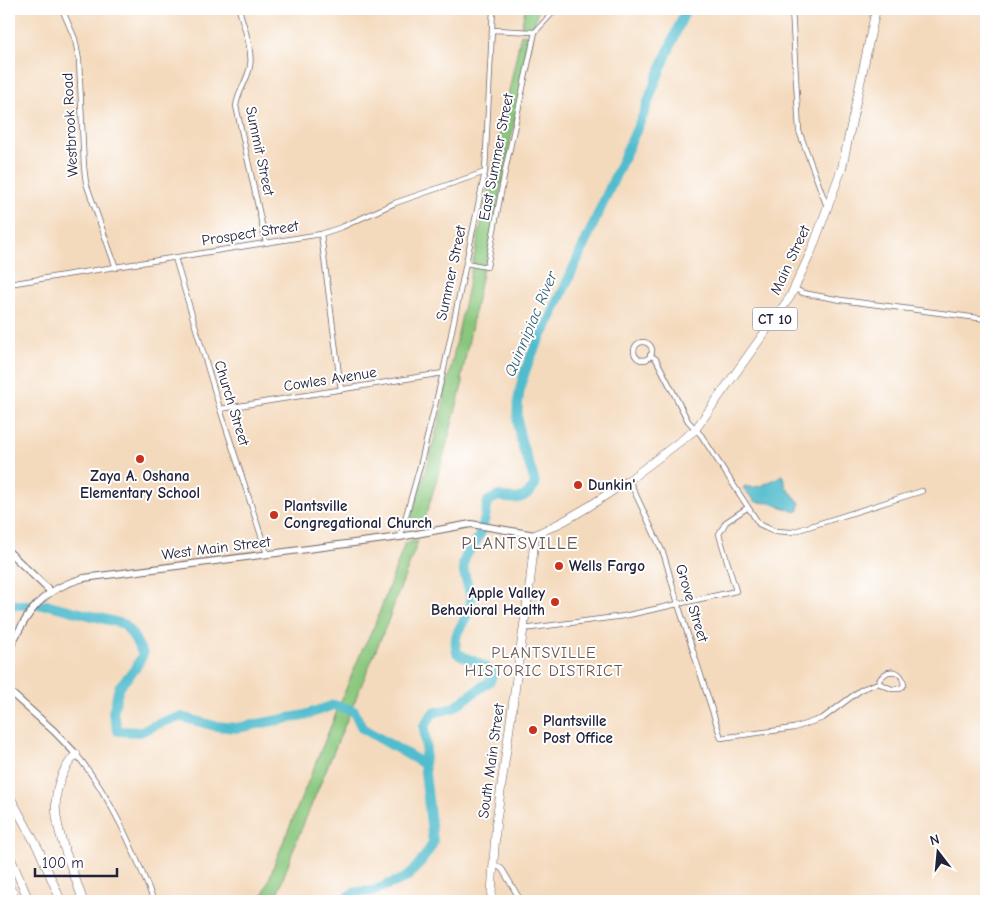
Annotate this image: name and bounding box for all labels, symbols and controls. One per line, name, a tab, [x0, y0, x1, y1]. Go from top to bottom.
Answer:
street label: Westbrook Road	[58, 72, 82, 178]
street label: East Summer Street	[475, 91, 517, 222]
street label: Summit Street	[242, 105, 278, 198]
street label: Prospect Street	[200, 216, 300, 250]
street label: Main Street	[766, 222, 814, 298]
street label: Summer Street	[432, 223, 470, 322]
water label: Quinnipiac River	[501, 268, 562, 379]
road number: CT 10	[752, 308, 798, 330]
street label: Church Street	[210, 358, 254, 449]
street label: Cowles Avenue	[282, 363, 378, 395]
marker: Zaya A. Oshana Elementary School	[134, 453, 146, 465]
place label: Zaya A. Oshana Elementary School	[80, 467, 200, 502]
place label: Dunkin'	[588, 476, 635, 494]
marker: Dunkin'	[572, 479, 584, 491]
place label: Plantsville Congregational Church	[284, 497, 432, 532]
marker: Plantsville Congregational Church	[268, 509, 280, 521]
street label: West Main Street	[160, 532, 272, 564]
district label: PLANTSVILLE	[461, 533, 579, 554]
place label: Wells Fargo	[569, 557, 645, 575]
marker: Wells Fargo	[553, 560, 565, 572]
street label: Grove Street	[672, 562, 713, 645]
place label: Apple Valley Behavioral Health	[431, 584, 545, 619]
marker: Apple Valley Behavioral Health	[549, 596, 561, 608]
district label: PLANTSVILLE HISTORIC DISTRICT	[465, 644, 623, 680]
street label: South Main Street	[474, 702, 508, 820]
place label: Plantsville Post Office	[543, 712, 613, 747]
marker: Plantsville Post Office	[527, 724, 539, 736]
north arrow	[912, 828, 962, 878]
text: N	[928, 831, 941, 849]
scale bar	[35, 845, 118, 877]
text: 100 m	[42, 854, 84, 872]

